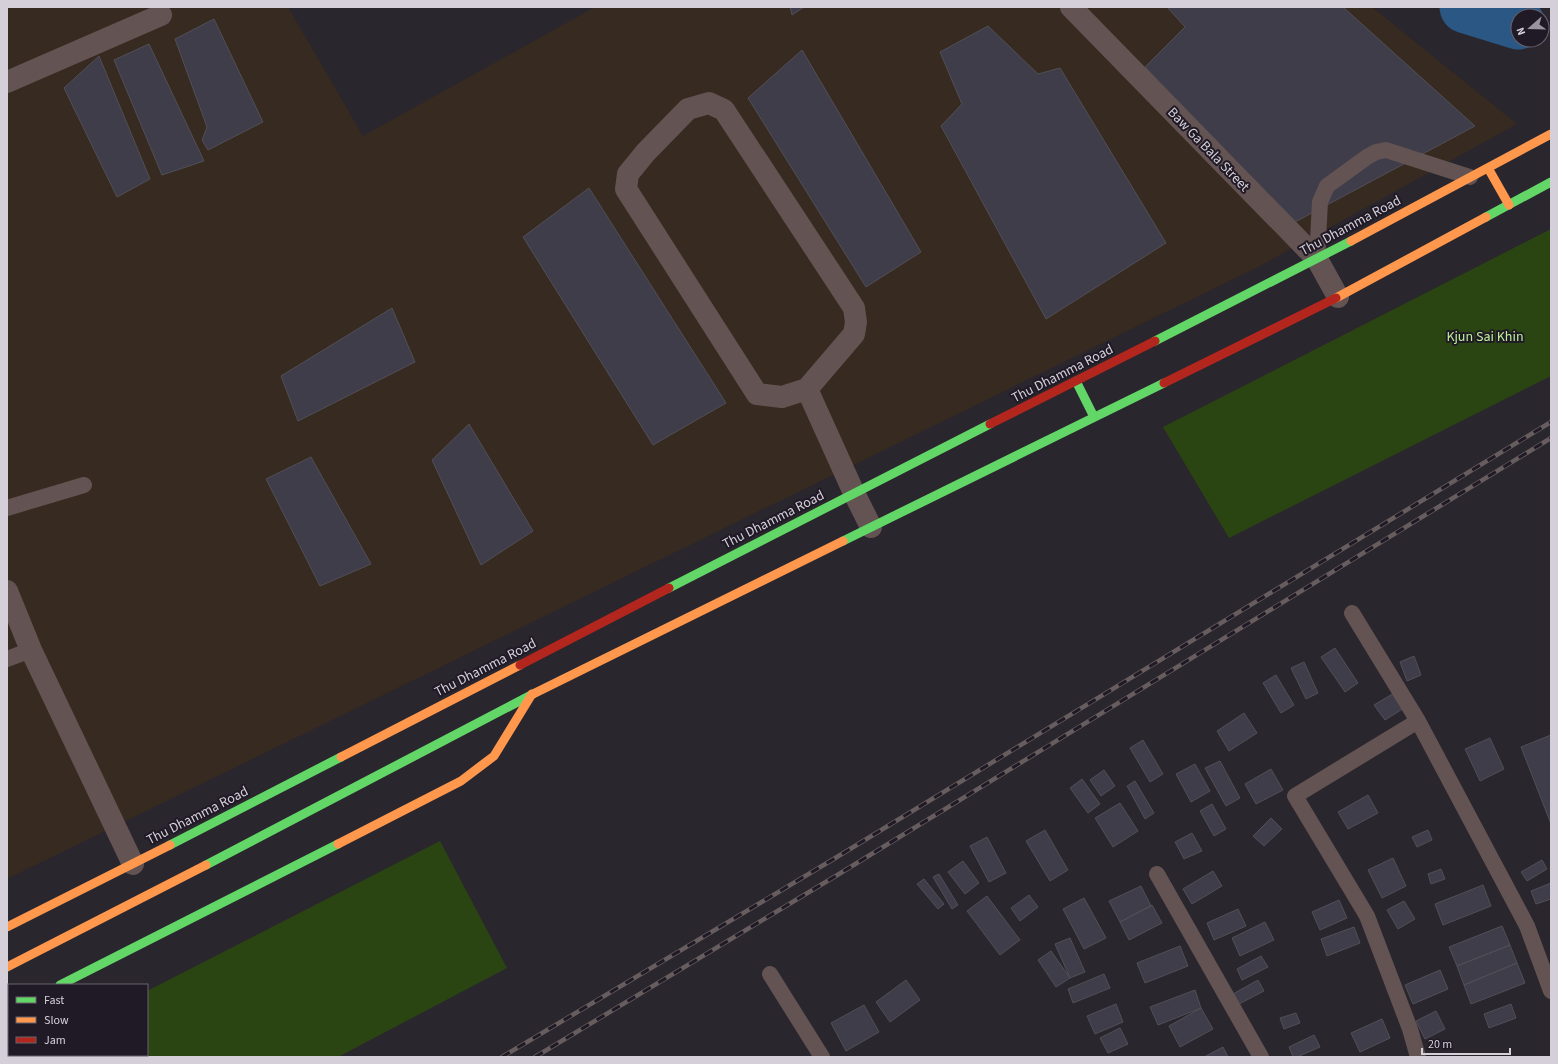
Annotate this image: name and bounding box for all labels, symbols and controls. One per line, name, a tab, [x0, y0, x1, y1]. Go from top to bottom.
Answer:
north arrow	[1510, 8, 1550, 48]
text: N	[1513, 25, 1529, 37]
street label: Baw Ga Bala Street	[1163, 103, 1254, 197]
street label: Thu Dhamma Road	[1296, 191, 1405, 261]
park label: Kjun Sai Khin	[1446, 327, 1524, 347]
street label: Thu Dhamma Road	[1008, 340, 1117, 408]
street label: Thu Dhamma Road	[719, 486, 828, 554]
street label: Thu Dhamma Road	[431, 634, 540, 702]
street label: Thu Dhamma Road	[143, 782, 252, 850]
legend	[8, 984, 148, 1056]
text: Fast	[44, 992, 64, 1009]
text: Slow	[44, 1012, 69, 1029]
scale bar	[1422, 1030, 1510, 1056]
text: Jam	[44, 1032, 66, 1049]
text: 20 m	[1428, 1036, 1452, 1053]

